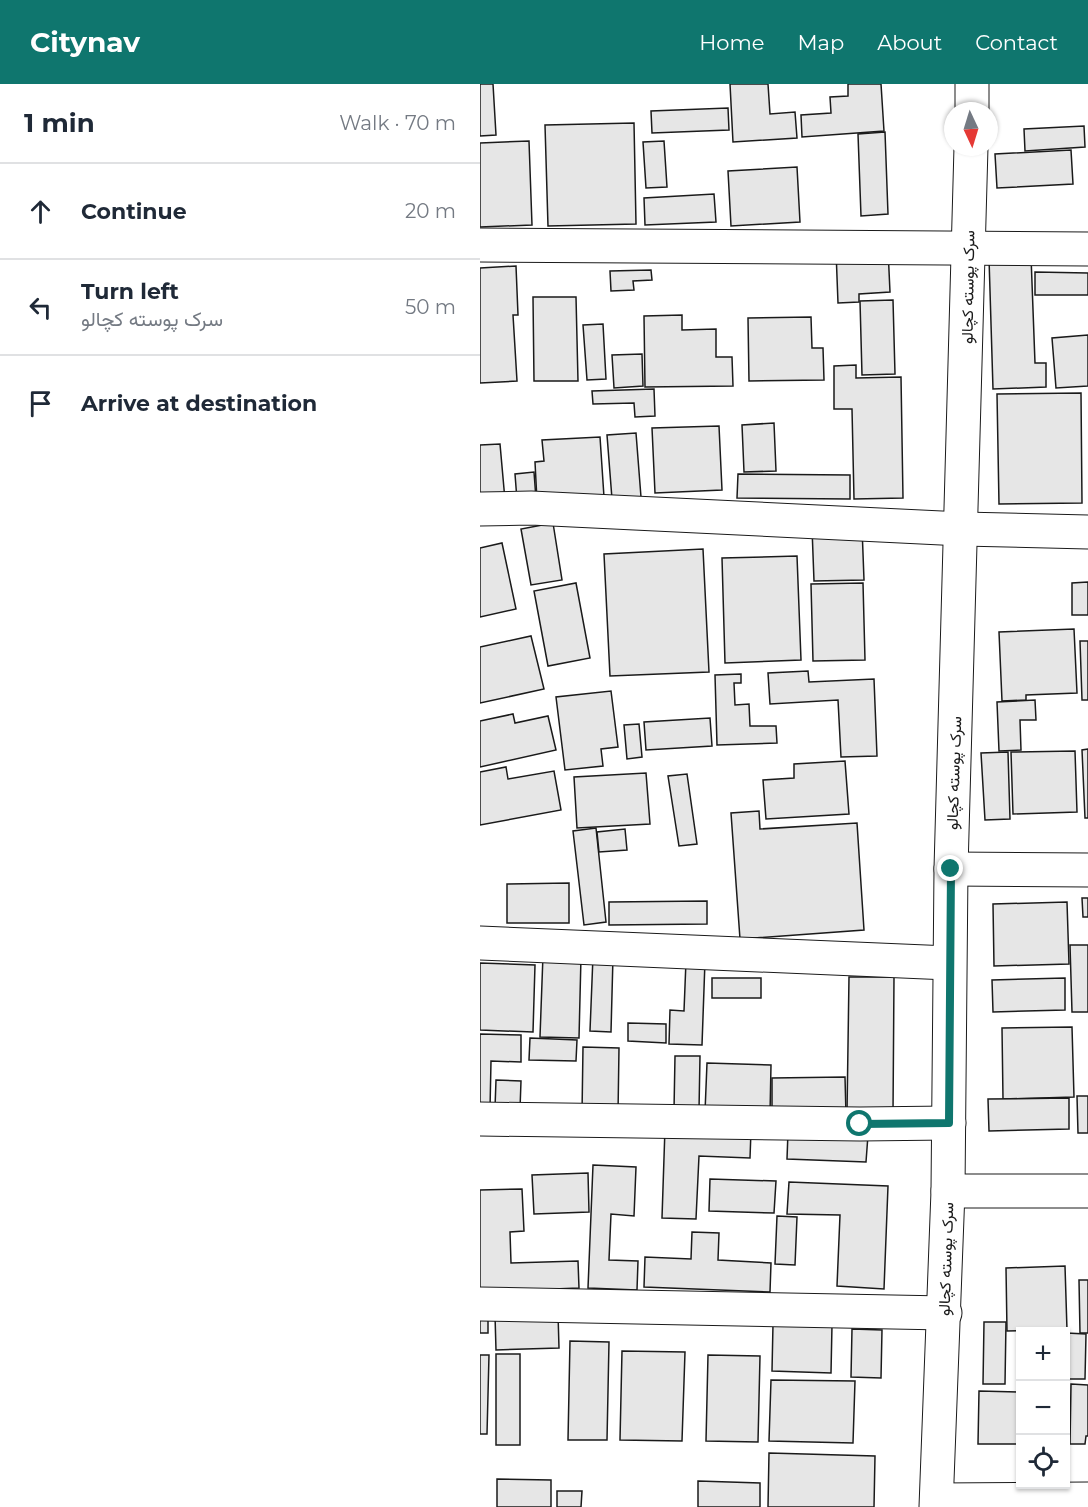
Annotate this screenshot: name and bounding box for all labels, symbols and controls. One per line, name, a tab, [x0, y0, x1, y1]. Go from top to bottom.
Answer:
text: Citynav	[30, 25, 140, 59]
text: Home	[699, 30, 764, 55]
text: Map	[797, 30, 844, 55]
text: About	[877, 30, 942, 55]
text: Contact	[975, 30, 1058, 55]
north arrow	[944, 102, 998, 156]
text: 1 min	[24, 107, 95, 139]
text: Walk · 70 m	[339, 111, 456, 135]
icon: ahead	[24, 195, 57, 228]
text: Continue	[81, 198, 187, 225]
text: 20 m	[405, 199, 456, 223]
street label: سرک پوسته کچالو	[958, 230, 980, 344]
text: Turn left	[81, 278, 179, 305]
icon: left	[24, 291, 57, 324]
text: 50 m	[405, 295, 456, 319]
text: سرک پوسته کچالو	[81, 307, 223, 331]
icon: arrive	[24, 387, 57, 420]
text: Arrive at destination	[81, 390, 317, 417]
street label: سرک پوسته کچالو	[943, 716, 967, 830]
route end	[937, 855, 963, 881]
route start	[846, 1110, 872, 1136]
street label: سرک پوسته کچالو	[935, 1202, 959, 1316]
map controls	[1016, 1327, 1070, 1489]
button: +	[1016, 1327, 1070, 1381]
button: −	[1016, 1381, 1070, 1435]
button: locate	[1016, 1435, 1070, 1489]

